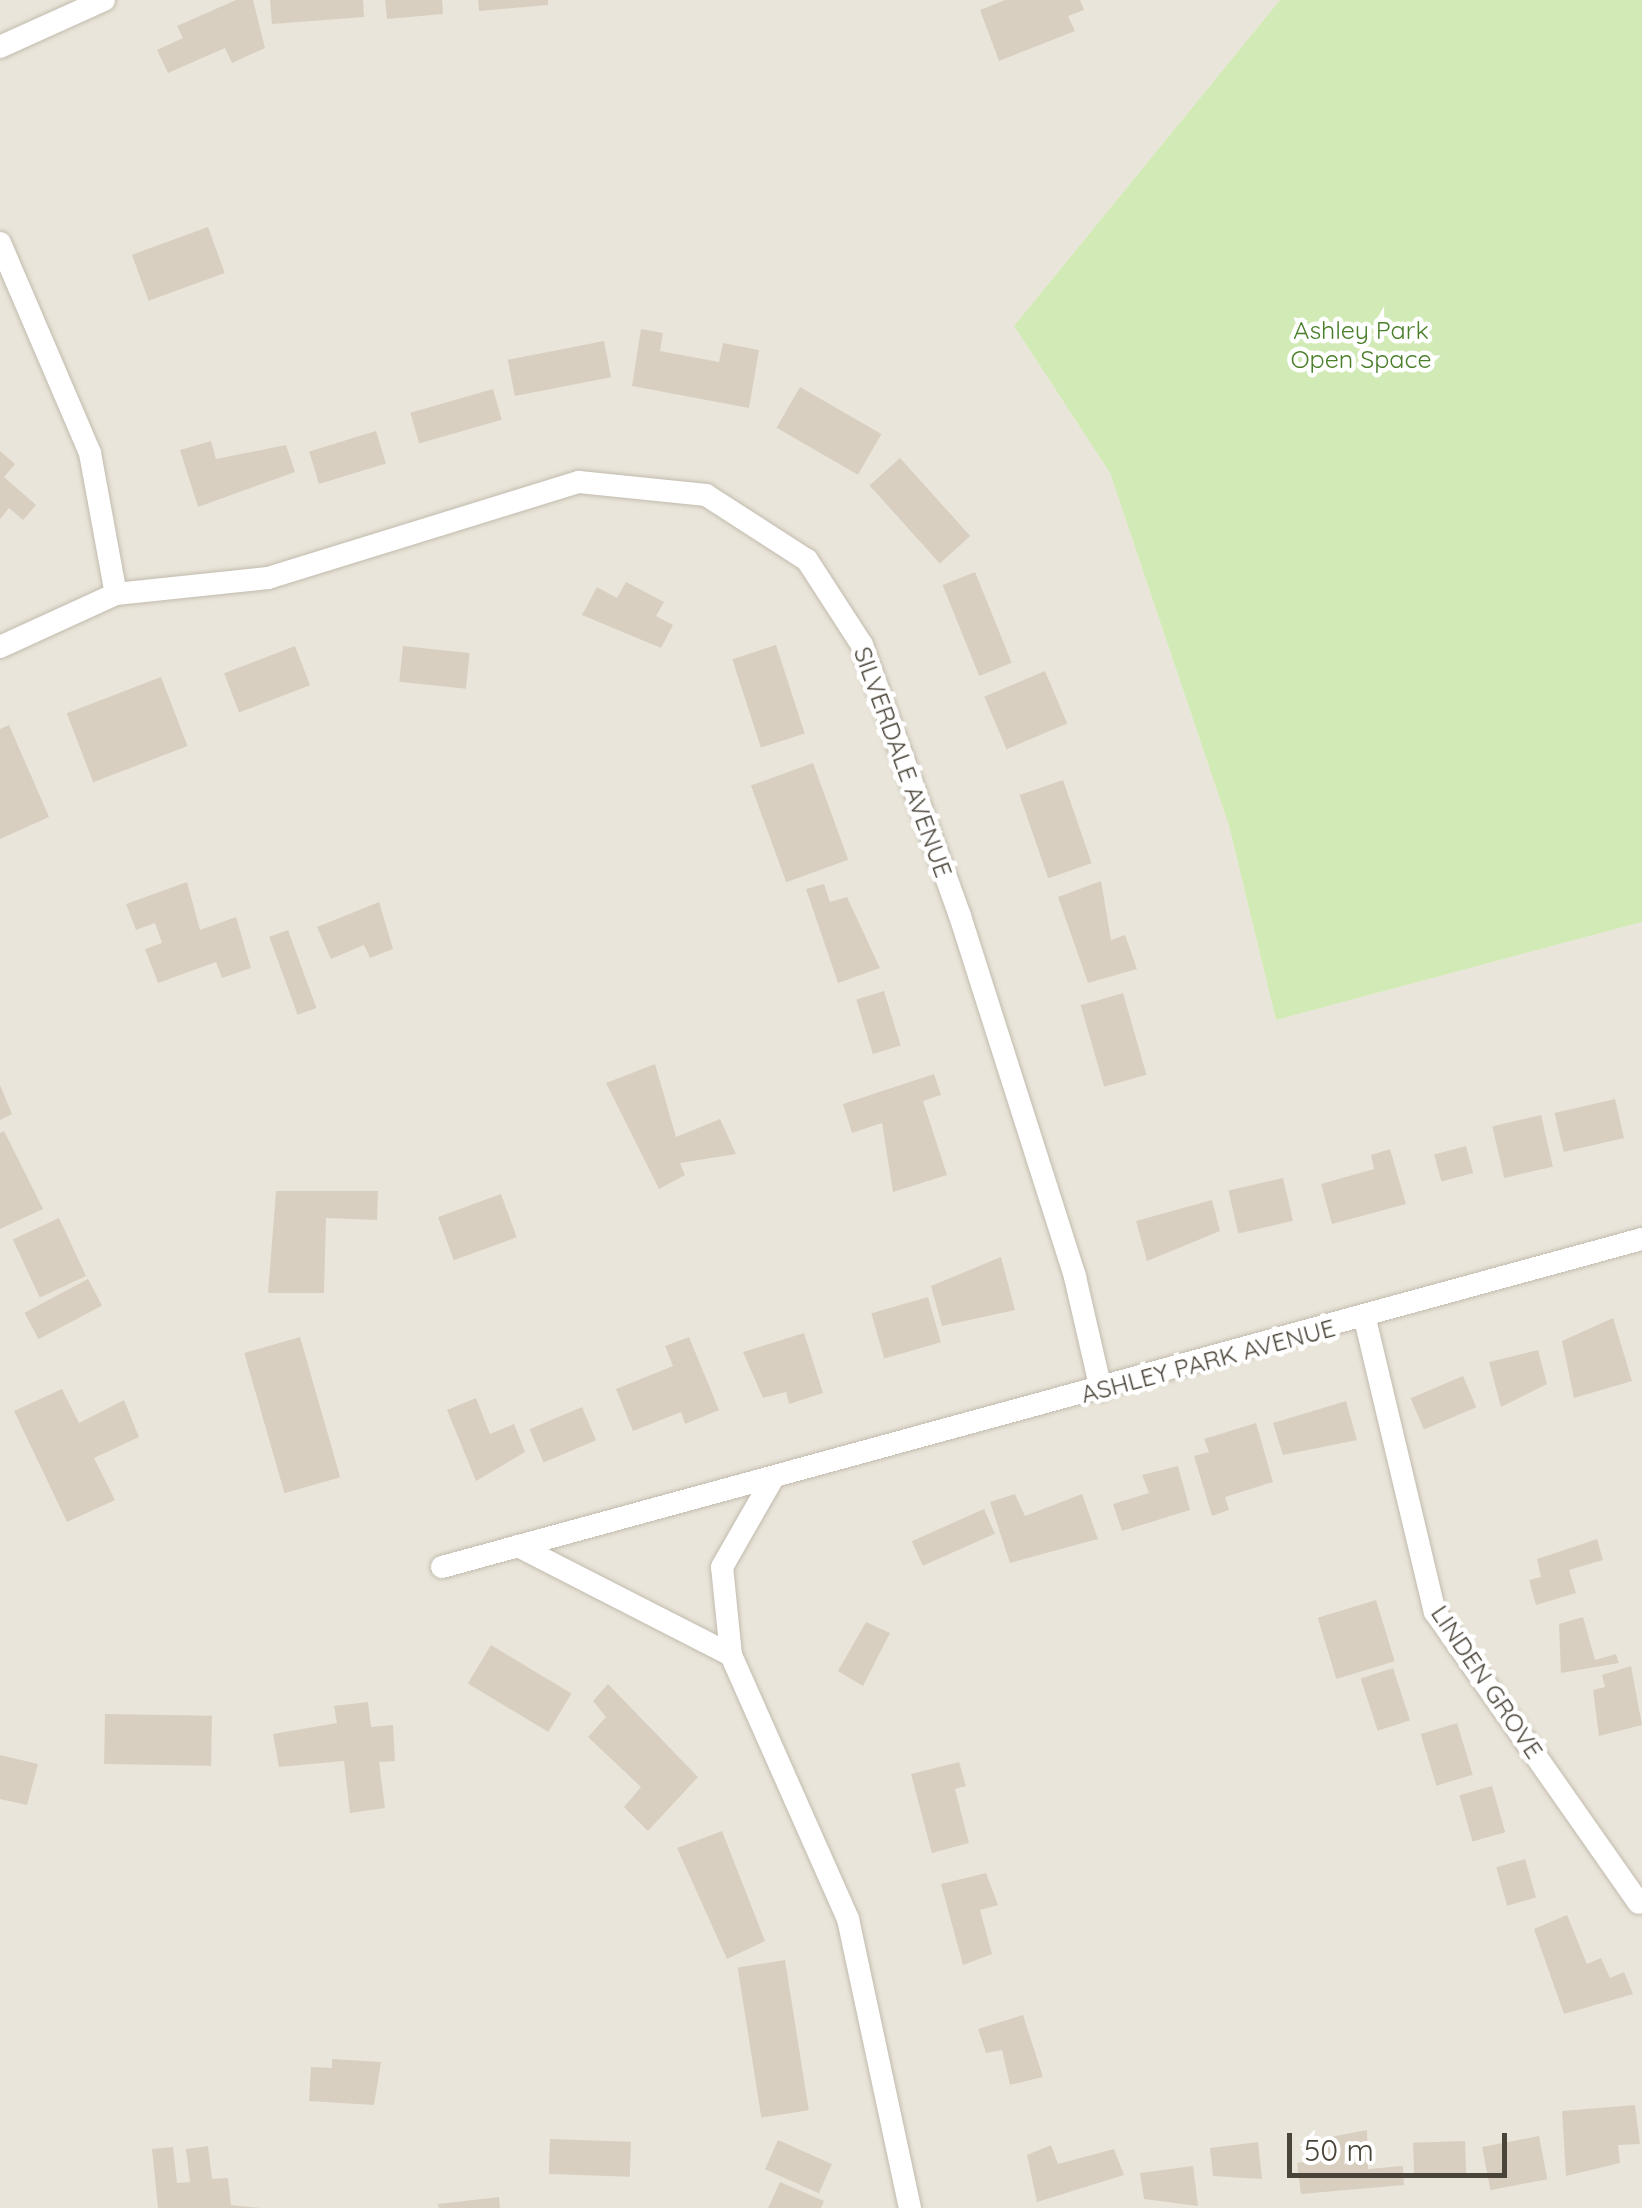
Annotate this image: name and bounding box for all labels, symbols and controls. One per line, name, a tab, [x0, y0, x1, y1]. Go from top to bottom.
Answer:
park label: Ashley Park Open Space	[1290, 316, 1432, 375]
street label: SILVERDALE AVENUE	[847, 643, 959, 881]
street label: ASHLEY PARK AVENUE	[1078, 1313, 1338, 1409]
street label: LINDEN GROVE	[1425, 1600, 1549, 1764]
scale bar	[1292, 2113, 1512, 2175]
text: 50 m	[1304, 2131, 1374, 2169]

